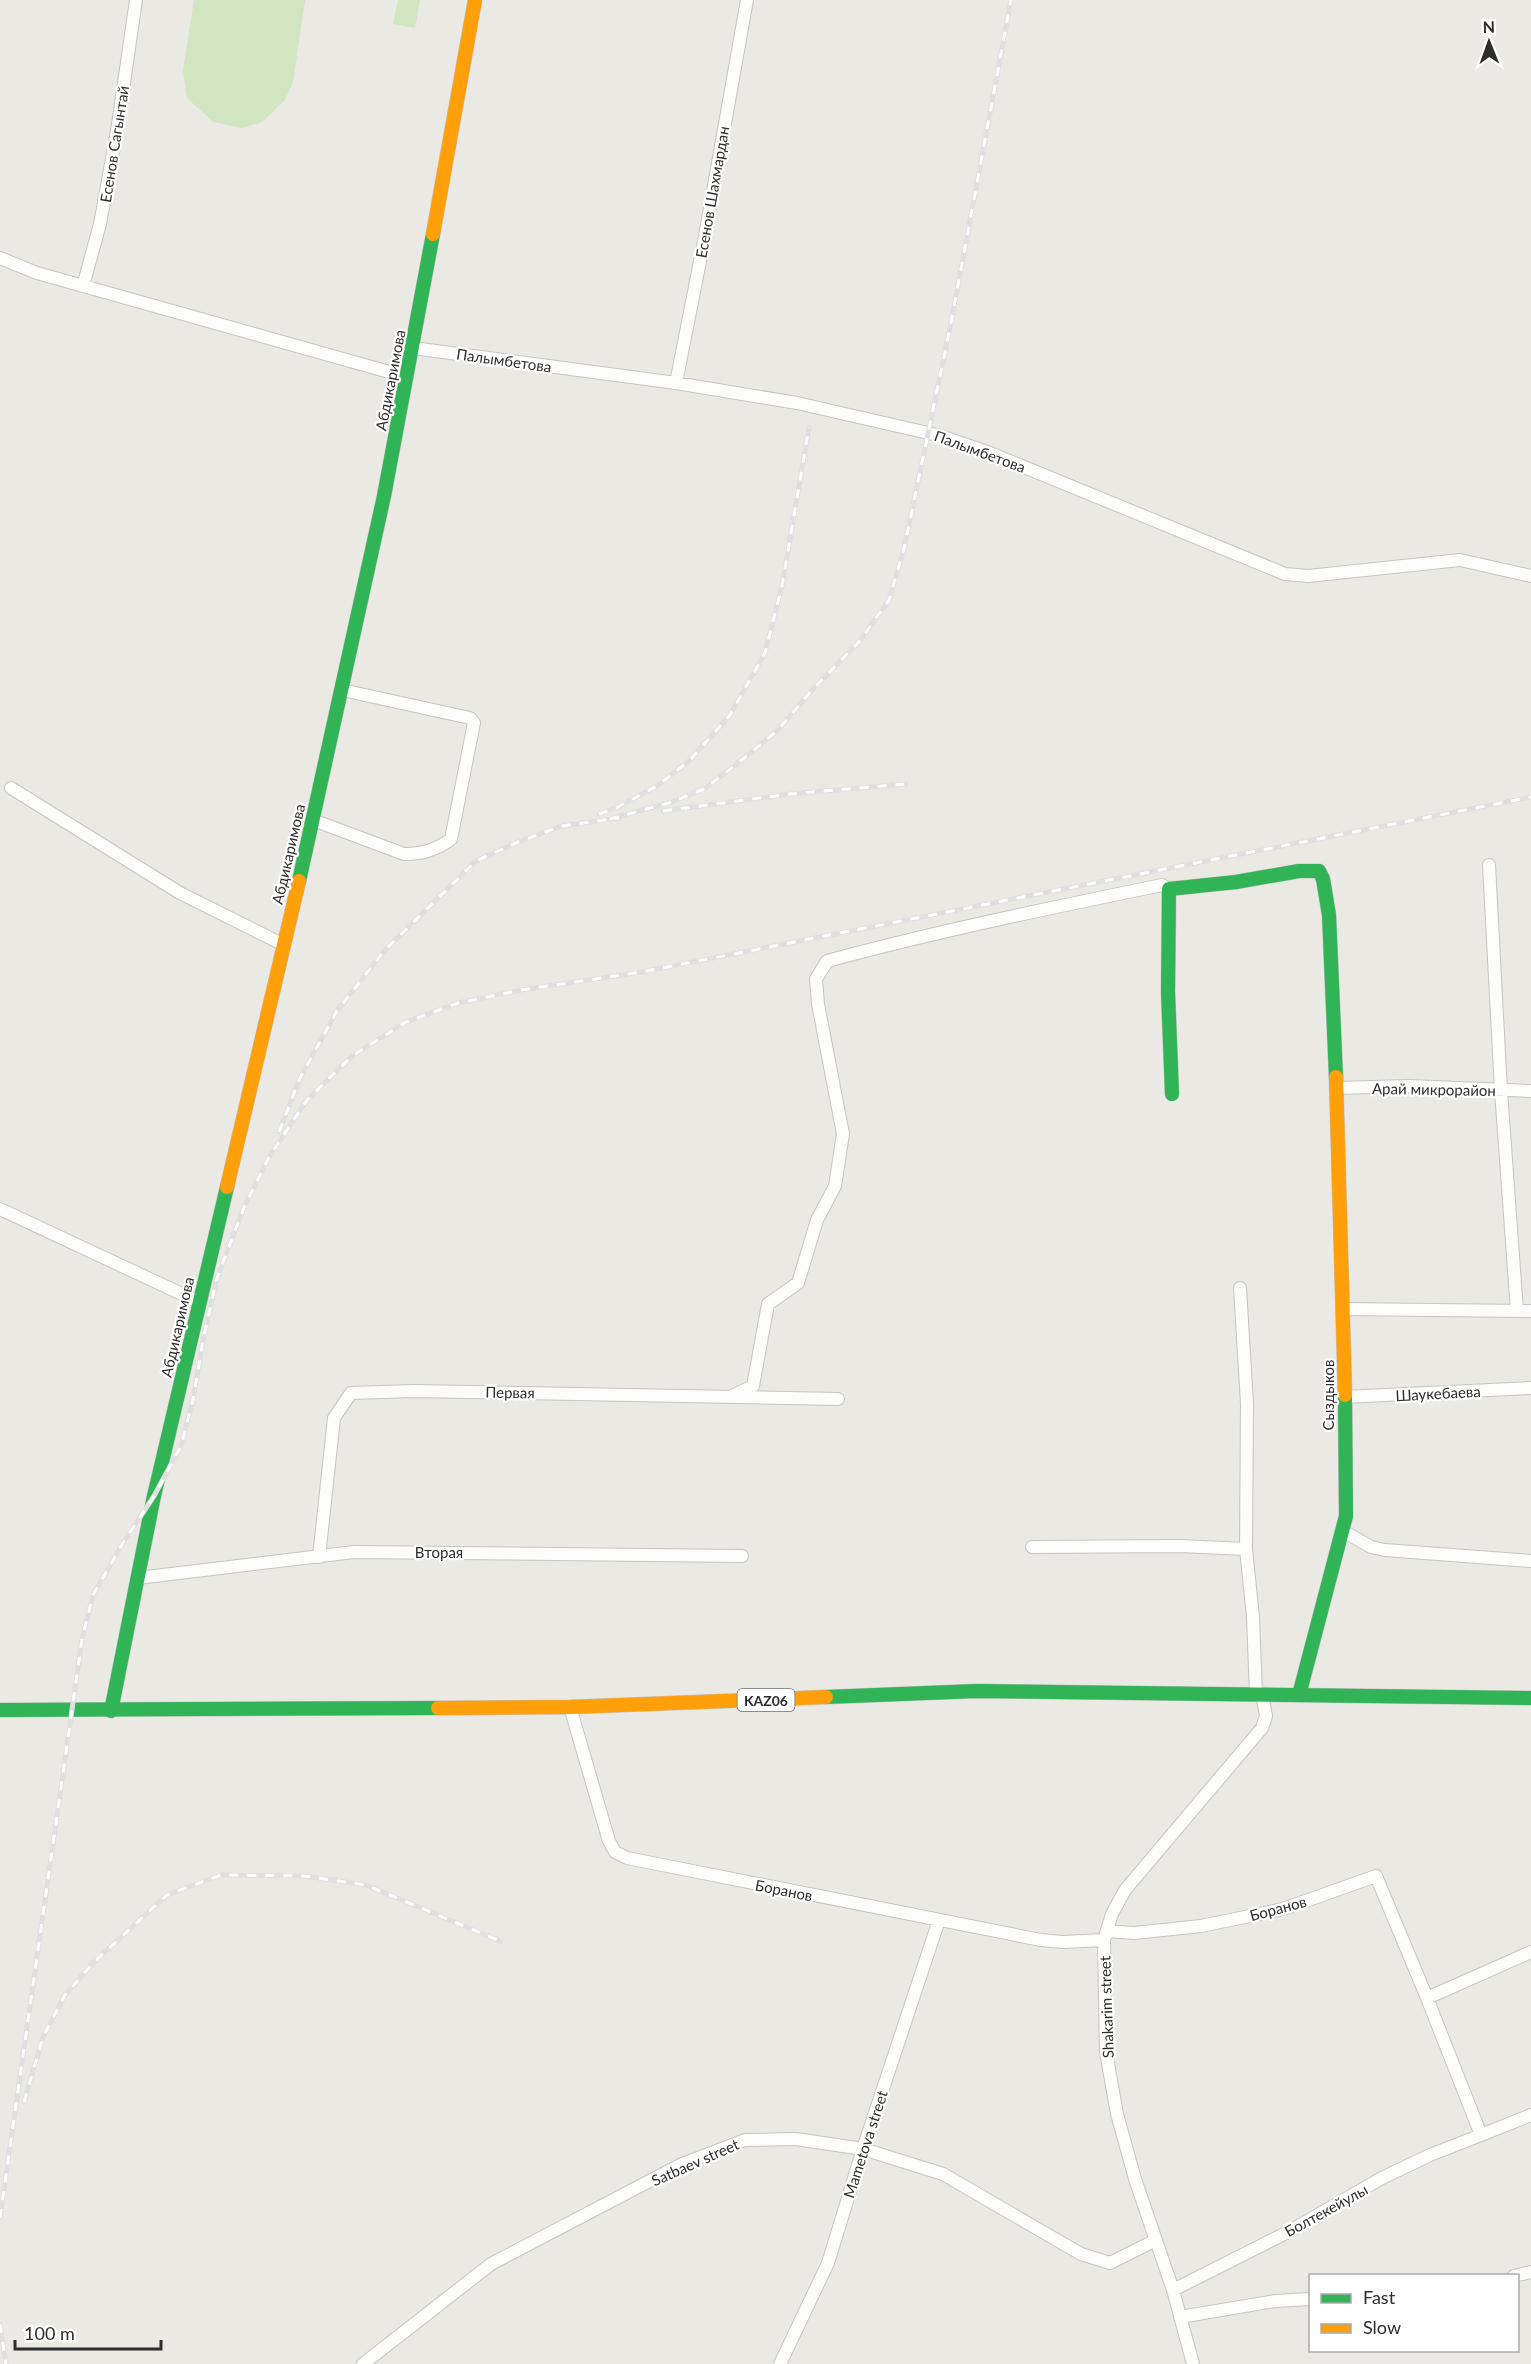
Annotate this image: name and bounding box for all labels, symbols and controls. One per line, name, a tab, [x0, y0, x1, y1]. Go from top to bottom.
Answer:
north arrow	[1459, 12, 1519, 72]
text: N	[1482, 17, 1495, 36]
street label: Есенов Сагынтай	[96, 84, 132, 204]
street label: Есенов Шахмардан	[692, 125, 732, 259]
street label: Абдикаримова	[371, 328, 409, 432]
street label: Палымбетова	[455, 344, 553, 376]
street label: Палымбетова	[932, 426, 1028, 476]
street label: Абдикаримова	[268, 802, 308, 906]
street label: Арай микрорайон	[1372, 1079, 1496, 1099]
street label: Абдикаримова	[157, 1275, 197, 1379]
street label: Сыздыков	[1319, 1360, 1337, 1430]
street label: Шаукебаева	[1395, 1382, 1481, 1404]
street label: Первая	[485, 1383, 535, 1401]
street label: Вторая	[415, 1543, 463, 1561]
road number: KАZ06	[738, 1689, 795, 1711]
street label: Боранов	[754, 1876, 814, 1904]
street label: Боранов	[1248, 1892, 1308, 1924]
street label: Shakarim street	[1095, 1955, 1117, 2058]
street label: Mametova street	[839, 2087, 891, 2200]
street label: Satbaev street	[648, 2134, 742, 2189]
street label: Болтекейулы	[1281, 2180, 1371, 2240]
legend	[1309, 2274, 1519, 2352]
text: Fast	[1363, 2286, 1396, 2308]
scale bar	[15, 2313, 160, 2351]
text: Slow	[1363, 2316, 1401, 2338]
text: 100 m	[24, 2322, 75, 2344]

